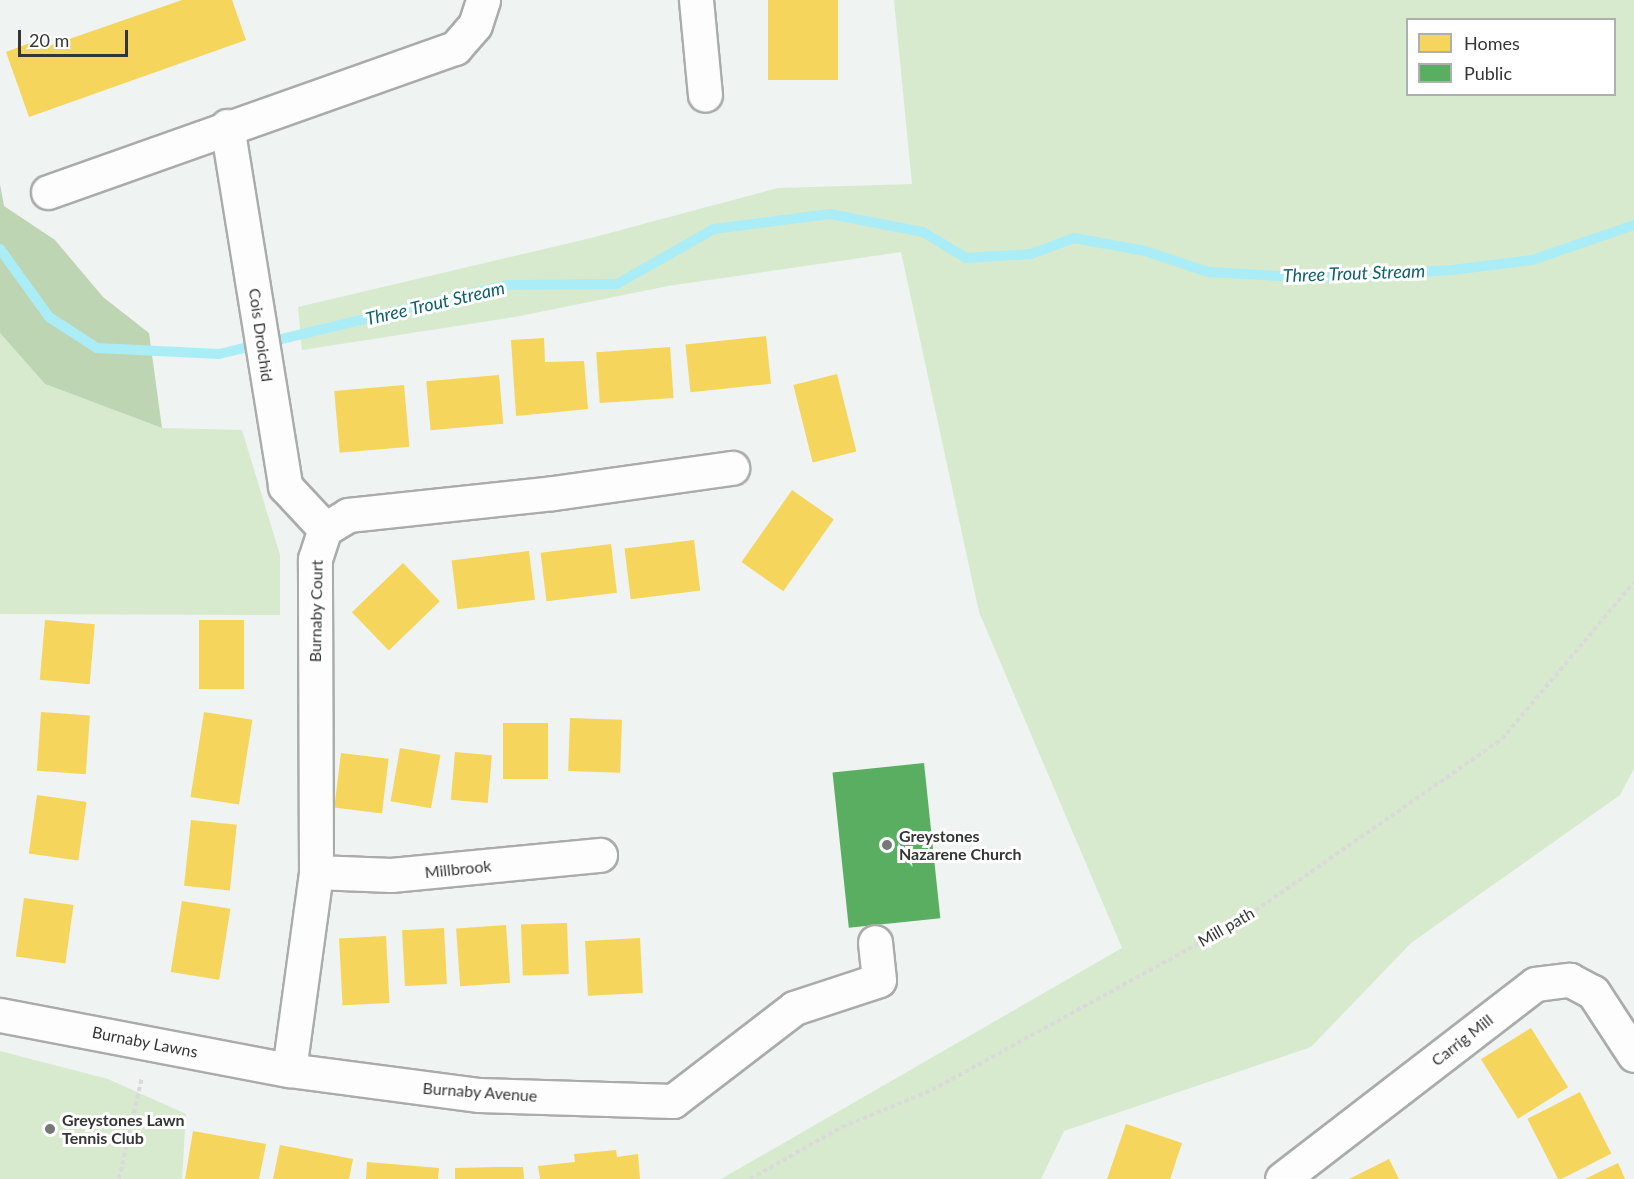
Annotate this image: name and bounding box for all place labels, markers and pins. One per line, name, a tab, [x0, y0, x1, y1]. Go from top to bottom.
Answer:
place label: Greystones Nazarene Church	[899, 826, 1022, 864]
marker: Greystones Nazarene Church	[880, 838, 894, 852]
place label: Greystones Lawn Tennis Club	[62, 1110, 185, 1148]
marker: Greystones Lawn Tennis Club	[43, 1122, 57, 1136]

